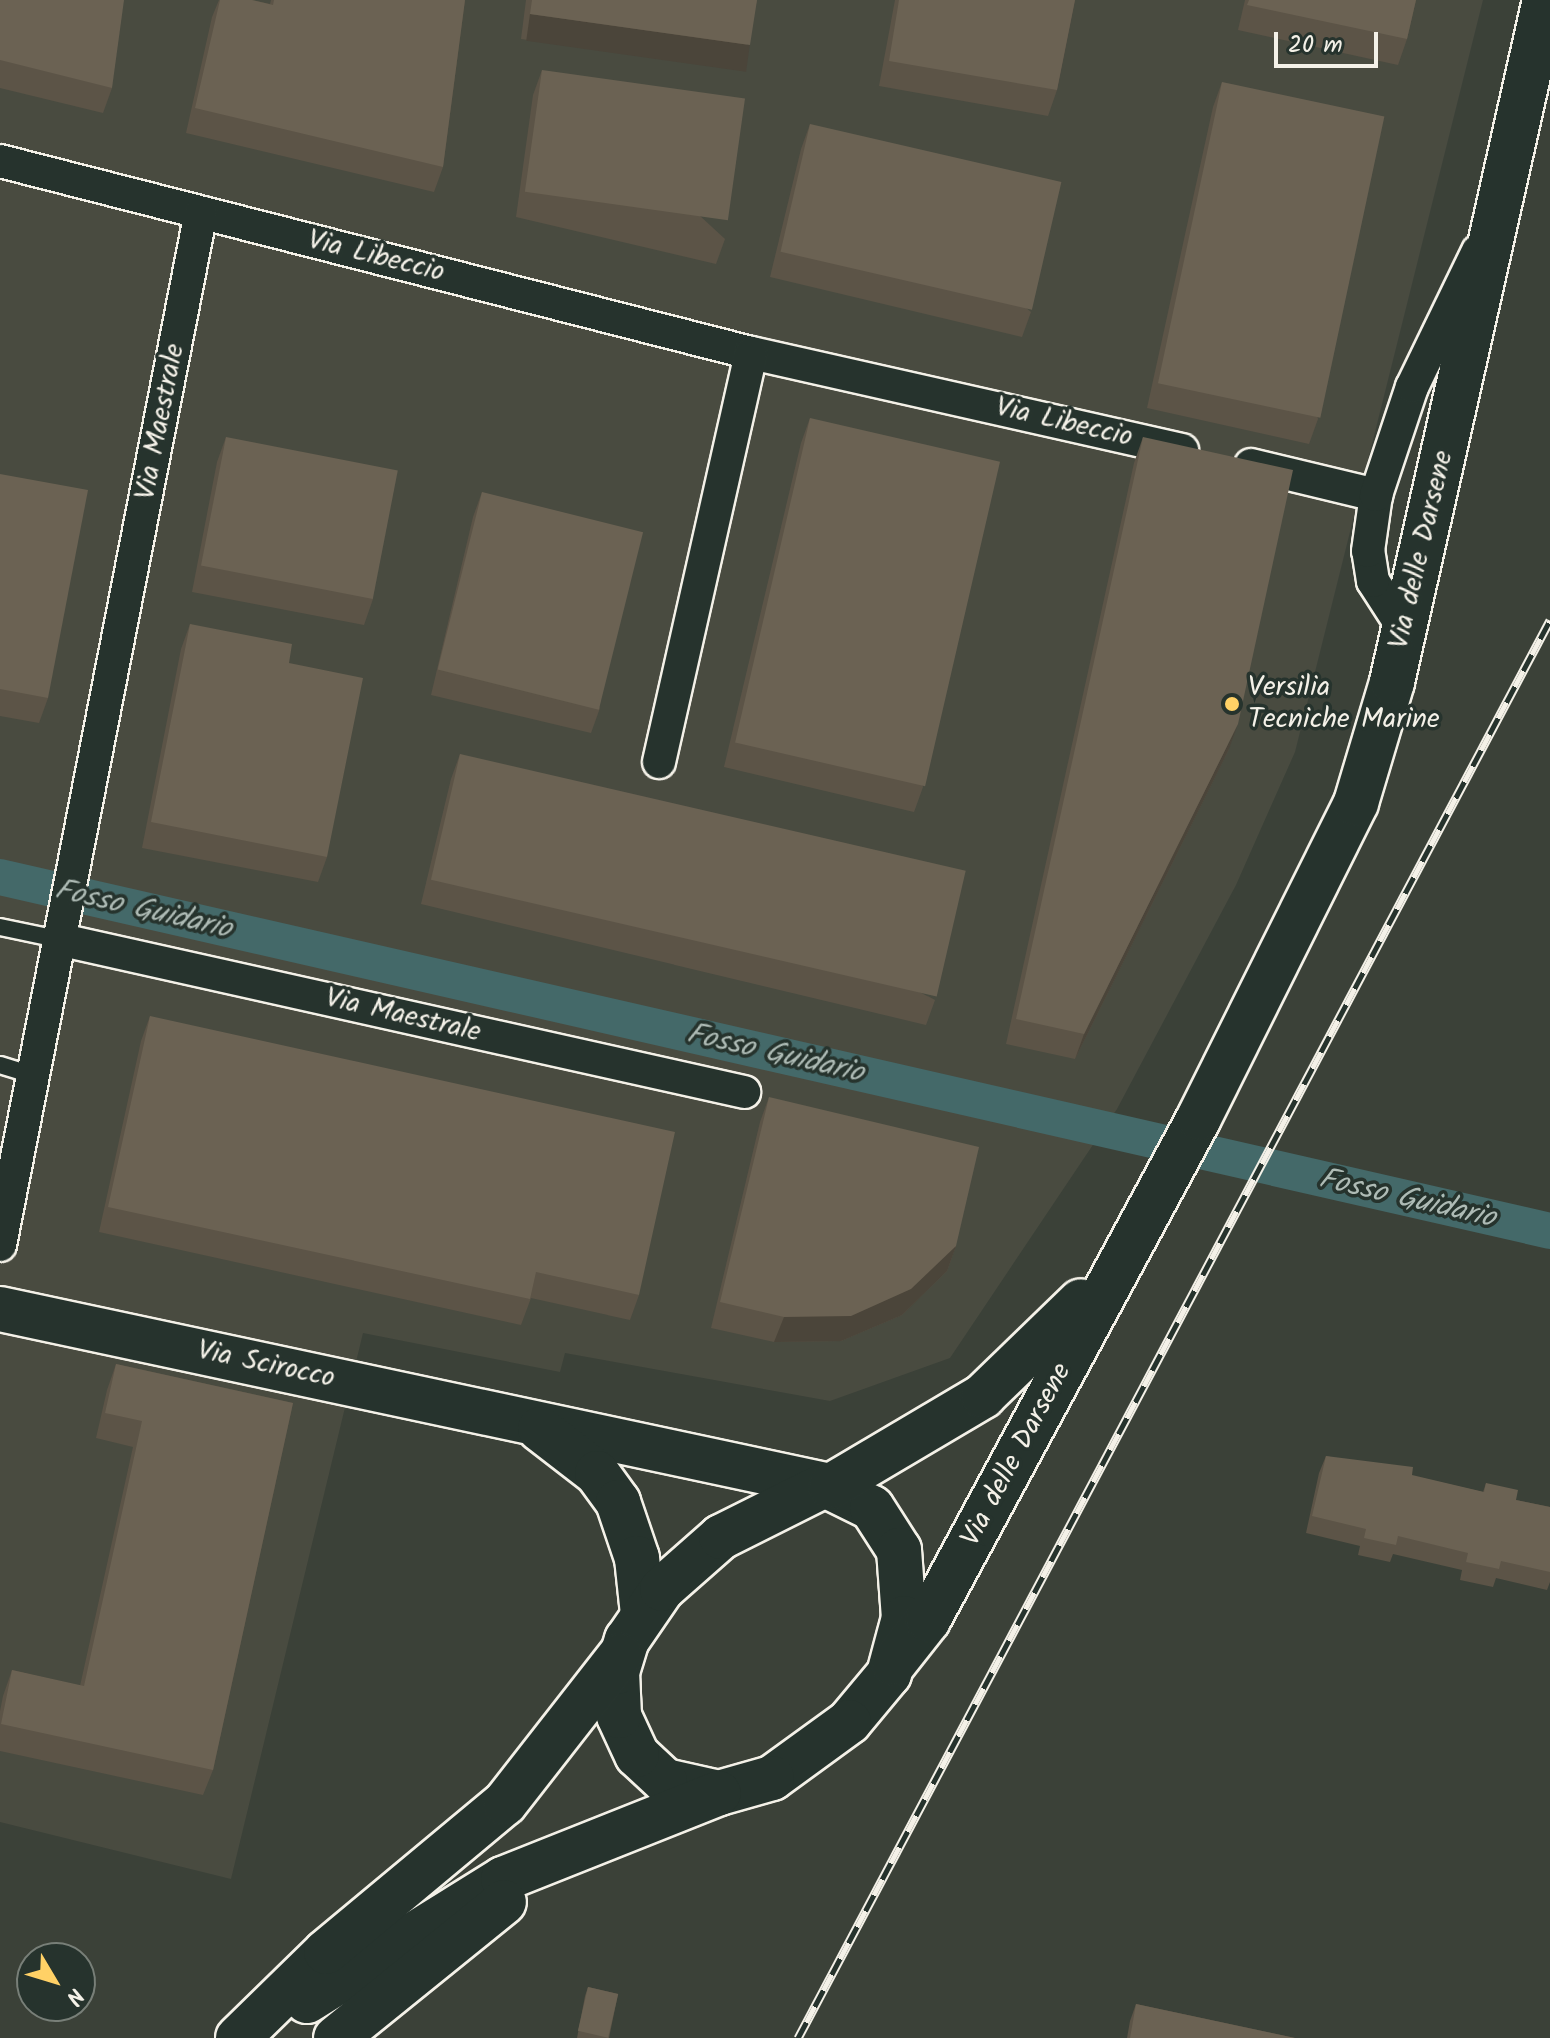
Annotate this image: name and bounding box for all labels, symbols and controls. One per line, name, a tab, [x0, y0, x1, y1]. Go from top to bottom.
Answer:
scale bar	[1278, 16, 1382, 66]
text: 20 m	[1288, 26, 1343, 65]
street label: Via Libeccio	[304, 224, 448, 290]
street label: Via Maestrale	[129, 341, 193, 503]
street label: Via Libeccio	[992, 391, 1136, 455]
street label: Via delle Darsene	[1383, 448, 1461, 652]
place label: Versilia Tecniche Marine	[1248, 671, 1440, 737]
marker: Versilia Tecniche Marine	[1223, 695, 1241, 713]
water label: Fosso Guidario	[51, 872, 235, 948]
street label: Via Maestrale	[322, 982, 484, 1050]
water label: Fosso Guidario	[683, 1016, 867, 1092]
water label: Fosso Guidario	[1315, 1161, 1499, 1237]
street label: Via Scirocco	[194, 1334, 338, 1396]
street label: Via delle Darsene	[955, 1358, 1079, 1552]
north arrow	[16, 1942, 96, 2022]
text: N	[56, 1980, 92, 2012]

